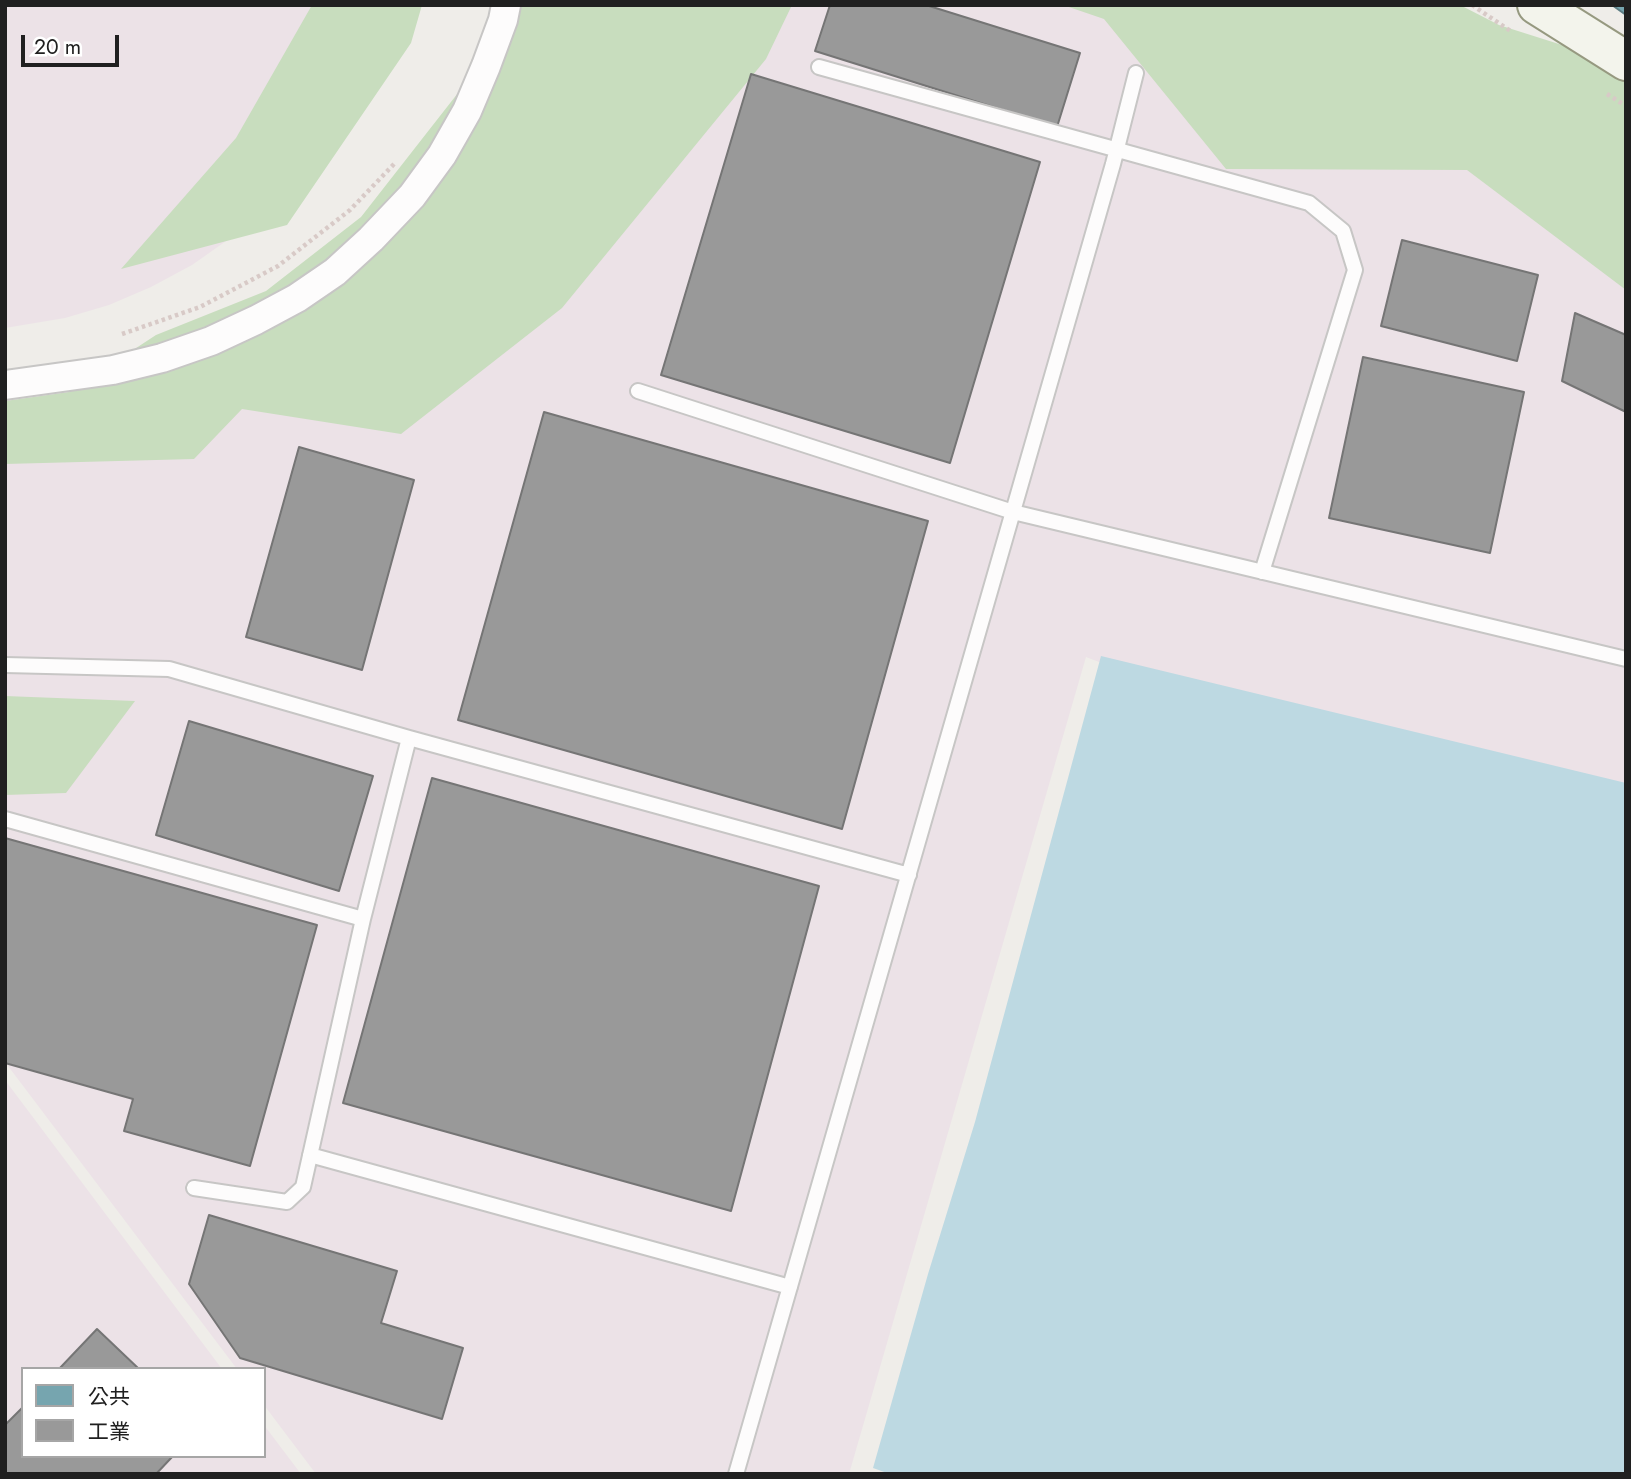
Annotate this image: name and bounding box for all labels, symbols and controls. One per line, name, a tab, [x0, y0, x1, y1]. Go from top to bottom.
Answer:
scale bar	[24, 21, 122, 65]
text: 20 m	[34, 32, 81, 62]
legend	[21, 1367, 266, 1458]
text: 公共	[88, 1382, 130, 1412]
text: 工業	[88, 1417, 130, 1447]

